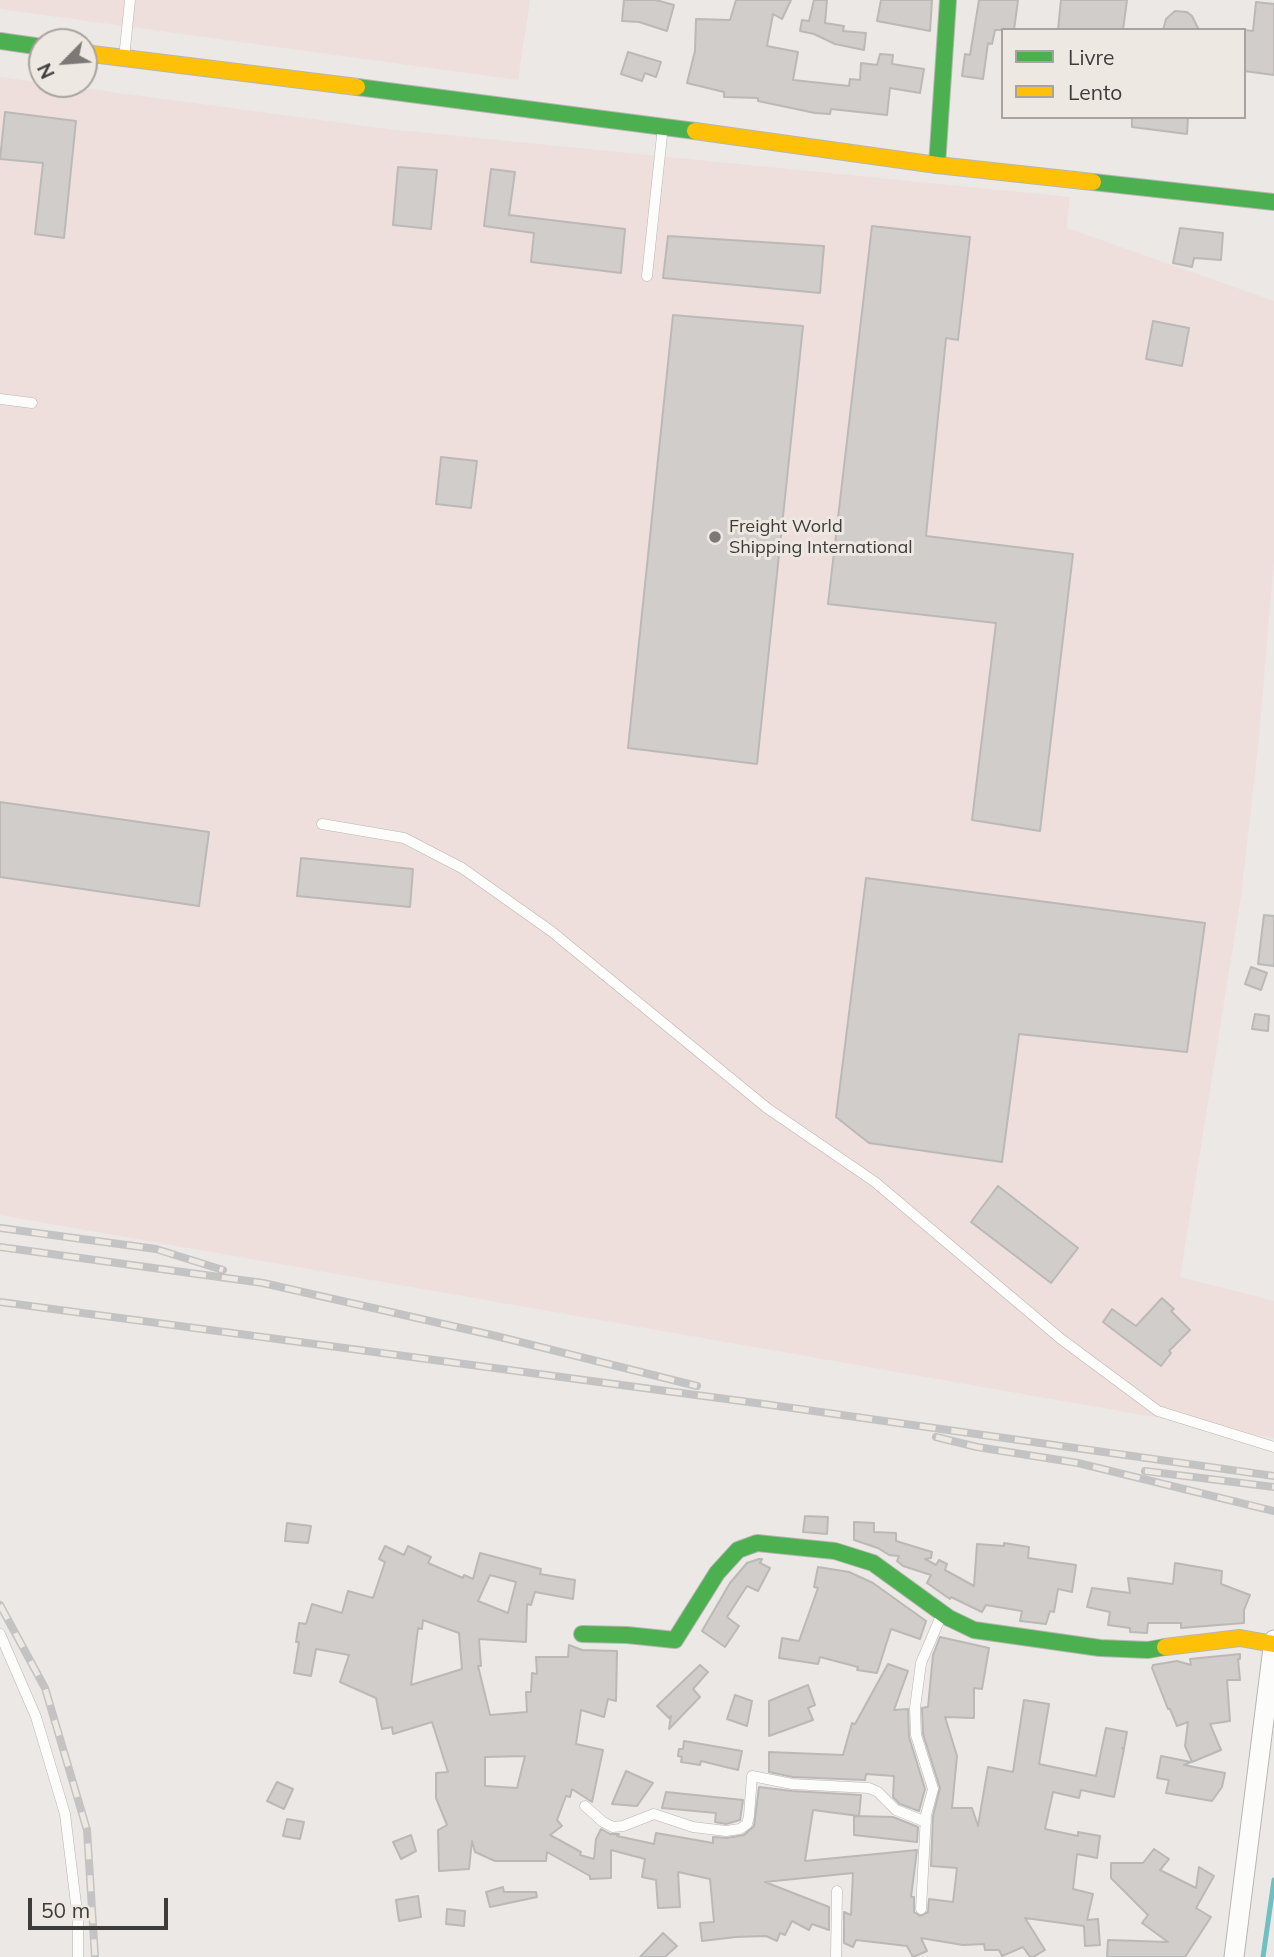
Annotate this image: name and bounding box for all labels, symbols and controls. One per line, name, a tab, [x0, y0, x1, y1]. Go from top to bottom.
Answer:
north arrow	[28, 28, 98, 98]
legend	[1001, 28, 1246, 119]
text: Livre	[1068, 44, 1115, 70]
text: N	[32, 59, 60, 83]
text: Lento	[1068, 79, 1122, 105]
place label: Freight World Shipping International	[729, 516, 913, 558]
marker: Freight World Shipping International	[707, 529, 723, 545]
scale bar	[32, 1884, 172, 1928]
text: 50 m	[41, 1897, 90, 1923]

